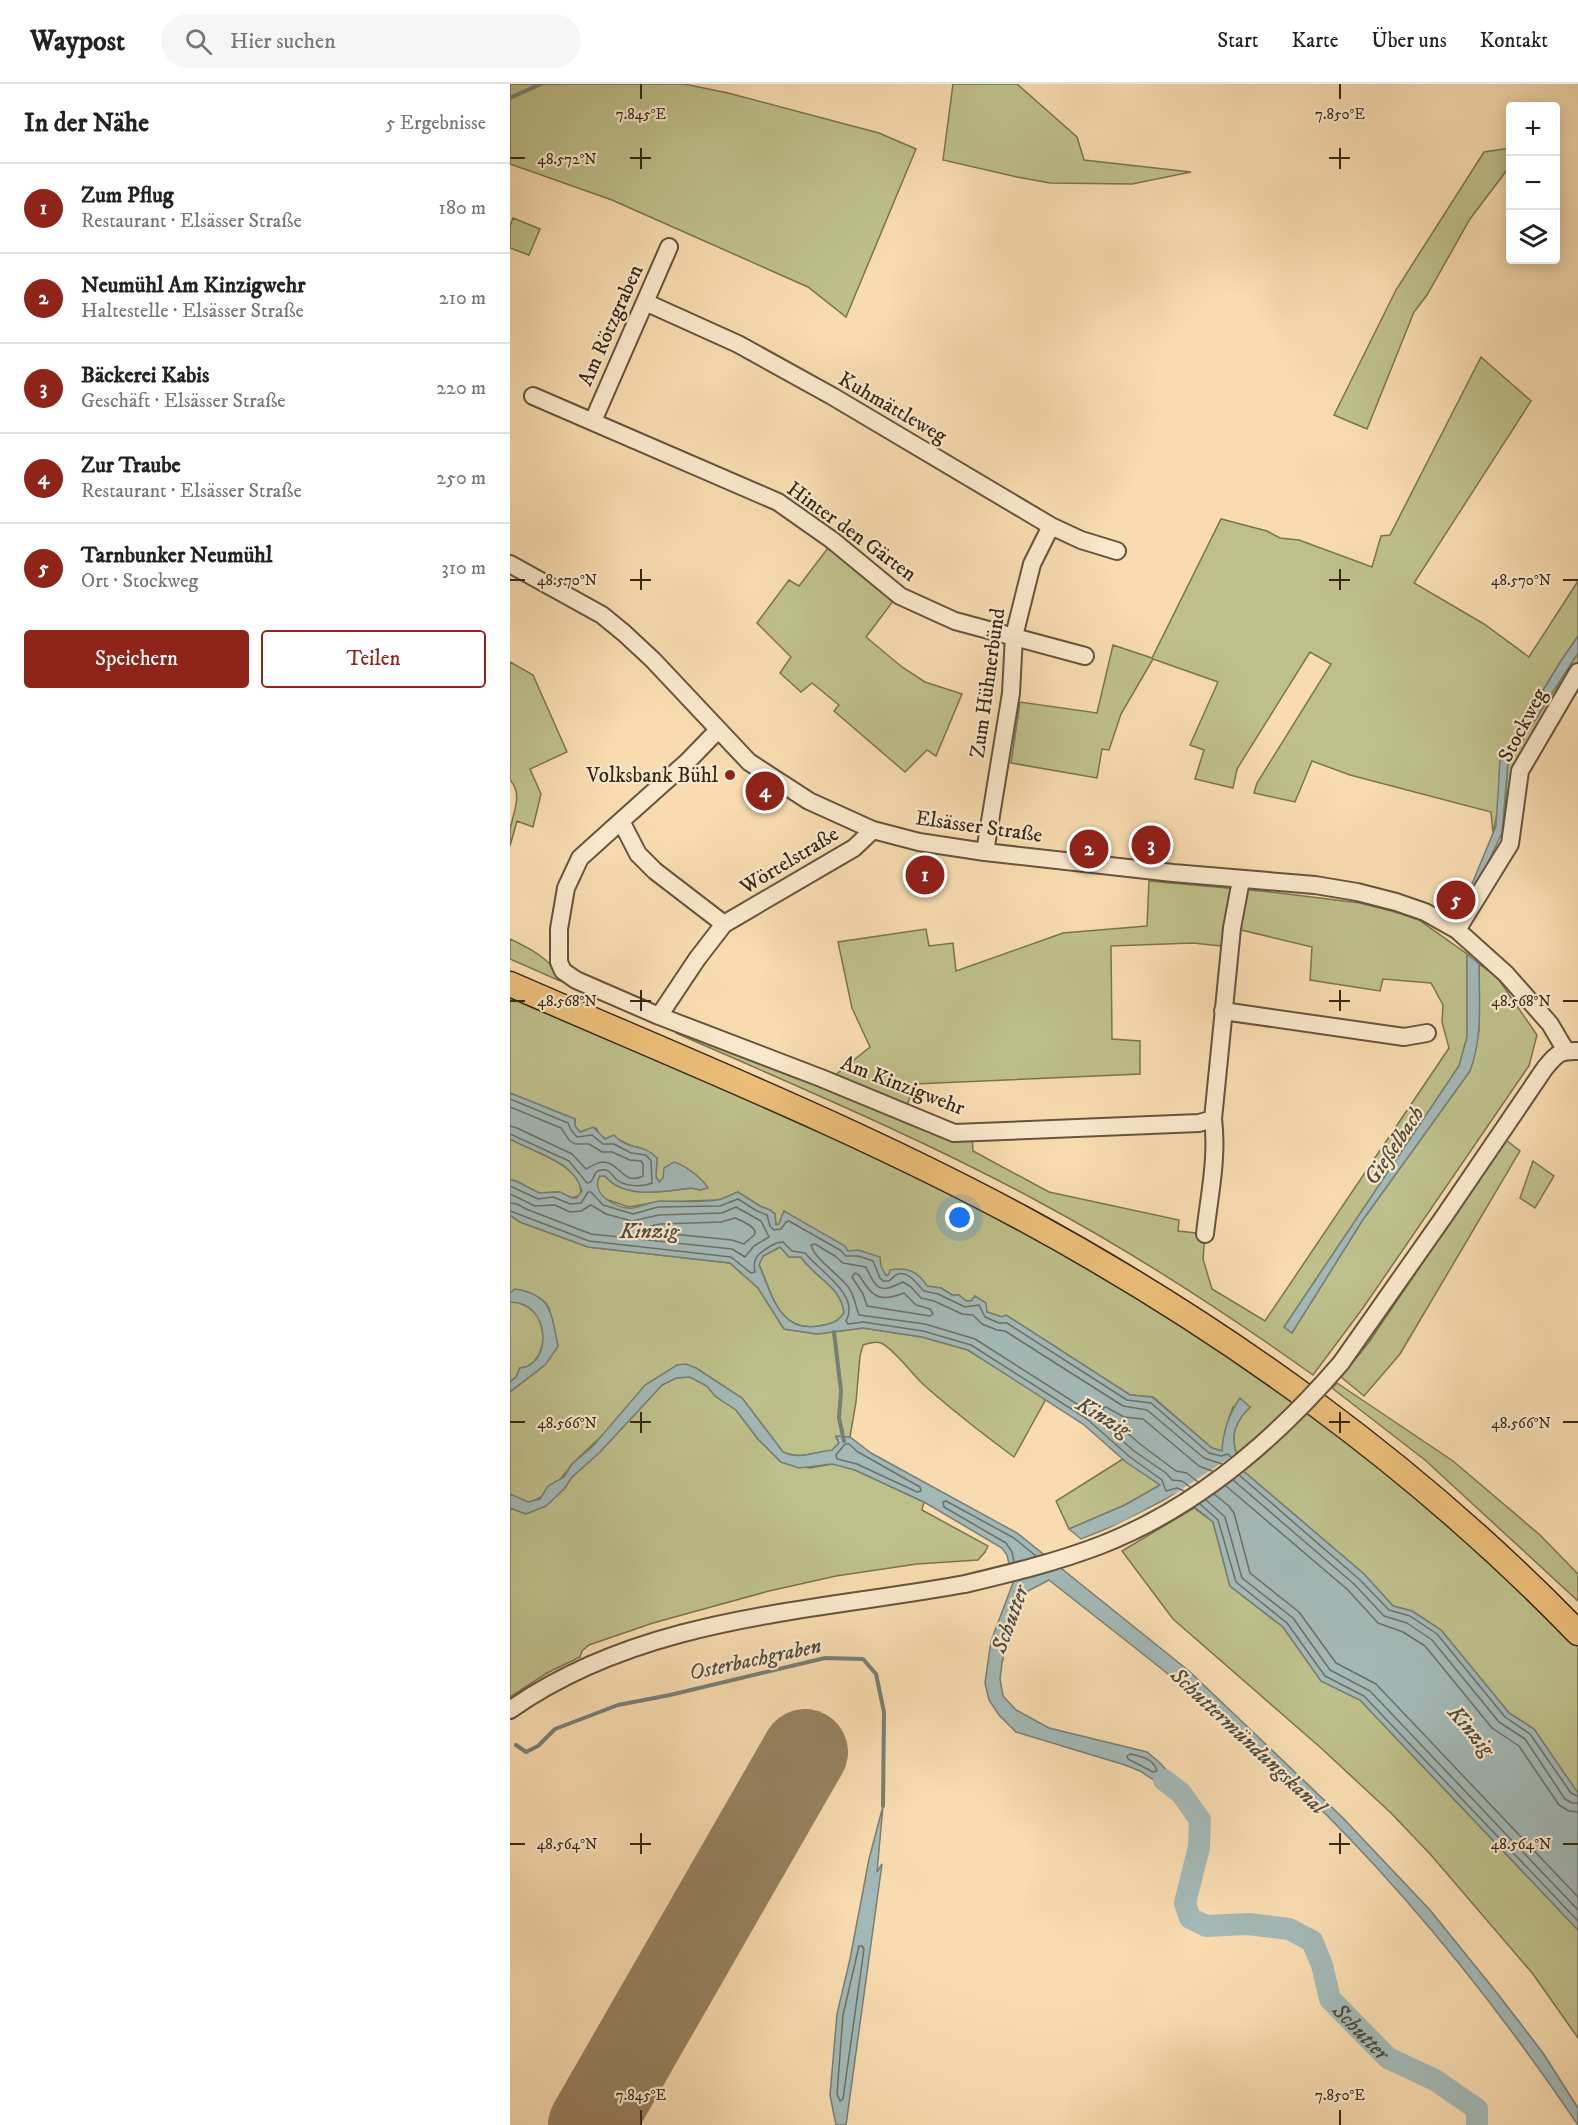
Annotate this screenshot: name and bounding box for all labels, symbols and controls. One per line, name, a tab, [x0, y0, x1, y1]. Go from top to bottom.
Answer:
search box	[161, 14, 581, 68]
text: Waypost	[30, 24, 125, 59]
icon: search	[182, 25, 215, 58]
text: Hier suchen	[230, 28, 336, 55]
text: Start	[1217, 28, 1259, 54]
text: Karte	[1292, 28, 1338, 54]
text: Über uns	[1371, 28, 1447, 54]
text: Kontakt	[1480, 28, 1548, 54]
map controls	[1506, 102, 1560, 264]
button: +	[1506, 102, 1560, 156]
text: 7.845°E	[616, 105, 667, 124]
text: 7.850°E	[1315, 105, 1365, 124]
text: In der Nähe	[24, 107, 149, 140]
text: 5 Ergebnisse	[386, 111, 486, 136]
text: 48.572°N	[537, 150, 597, 169]
button: −	[1506, 156, 1560, 210]
text: Zum Pflug	[81, 182, 174, 209]
text: 1	[40, 196, 47, 221]
text: 180 m	[439, 196, 486, 221]
text: Restaurant · Elsässer Straße	[81, 209, 302, 234]
button: layers	[1506, 210, 1560, 264]
street label: Am Rötzgraben	[573, 261, 649, 390]
text: Neumühl Am Kinzigwehr	[81, 272, 305, 299]
text: 2	[39, 286, 48, 311]
text: 210 m	[439, 286, 486, 311]
text: Haltestelle · Elsässer Straße	[81, 299, 304, 324]
text: Bäckerei Kabis	[81, 362, 209, 389]
street label: Kuhmättleweg	[834, 366, 952, 450]
text: 3	[40, 376, 47, 401]
text: 220 m	[436, 376, 486, 401]
text: Geschäft · Elsässer Straße	[81, 389, 286, 414]
text: Zur Traube	[81, 452, 181, 479]
text: 4	[38, 466, 49, 491]
text: 250 m	[436, 466, 486, 491]
street label: Hinter den Gärten	[781, 476, 921, 588]
text: Restaurant · Elsässer Straße	[81, 479, 302, 504]
text: Tarnbunker Neumühl	[81, 542, 272, 569]
text: 5	[39, 556, 48, 581]
text: 310 m	[441, 556, 486, 581]
text: Ort · Stockweg	[81, 569, 198, 594]
text: 48.570°N	[537, 571, 597, 590]
text: 48.570°N	[1491, 571, 1551, 590]
street label: Zum Hühnerbünd	[965, 606, 1011, 760]
button: Speichern	[24, 630, 249, 688]
button: Teilen	[261, 630, 486, 688]
street label: Stockweg	[1493, 683, 1553, 767]
place label: Volksbank Bühl	[586, 763, 719, 789]
marker: Volksbank Bühl	[723, 768, 737, 782]
pin: 4	[746, 768, 784, 814]
street label: Elsässer Straße	[914, 805, 1044, 849]
street label: Wörtelstraße	[735, 821, 844, 901]
pin: 3	[1132, 822, 1170, 867]
pin: 2	[1070, 826, 1108, 872]
pin: 1	[906, 852, 944, 898]
pin: 5	[1436, 878, 1476, 922]
text: 48.568°N	[537, 992, 597, 1011]
text: 48.568°N	[1491, 992, 1551, 1011]
street label: Am Kinzigwehr	[837, 1050, 969, 1122]
water label: Gießelbach	[1358, 1101, 1430, 1190]
your location	[945, 1203, 974, 1232]
water label: Kinzig	[619, 1218, 680, 1245]
water label: Kinzig	[1070, 1390, 1137, 1445]
text: 48.566°N	[537, 1414, 597, 1433]
text: 48.566°N	[1491, 1414, 1551, 1433]
water label: Schutter	[985, 1580, 1036, 1658]
water label: Osterbachgraben	[687, 1632, 824, 1687]
water label: Schuttermündungskanal	[1164, 1661, 1333, 1822]
water label: Kinzig	[1441, 1699, 1501, 1764]
text: 48.564°N	[537, 1835, 597, 1854]
text: 48.564°N	[1491, 1835, 1551, 1854]
water label: Schutter	[1326, 1997, 1396, 2068]
text: 7.845°E	[616, 2086, 667, 2105]
text: 7.850°E	[1315, 2086, 1365, 2105]

